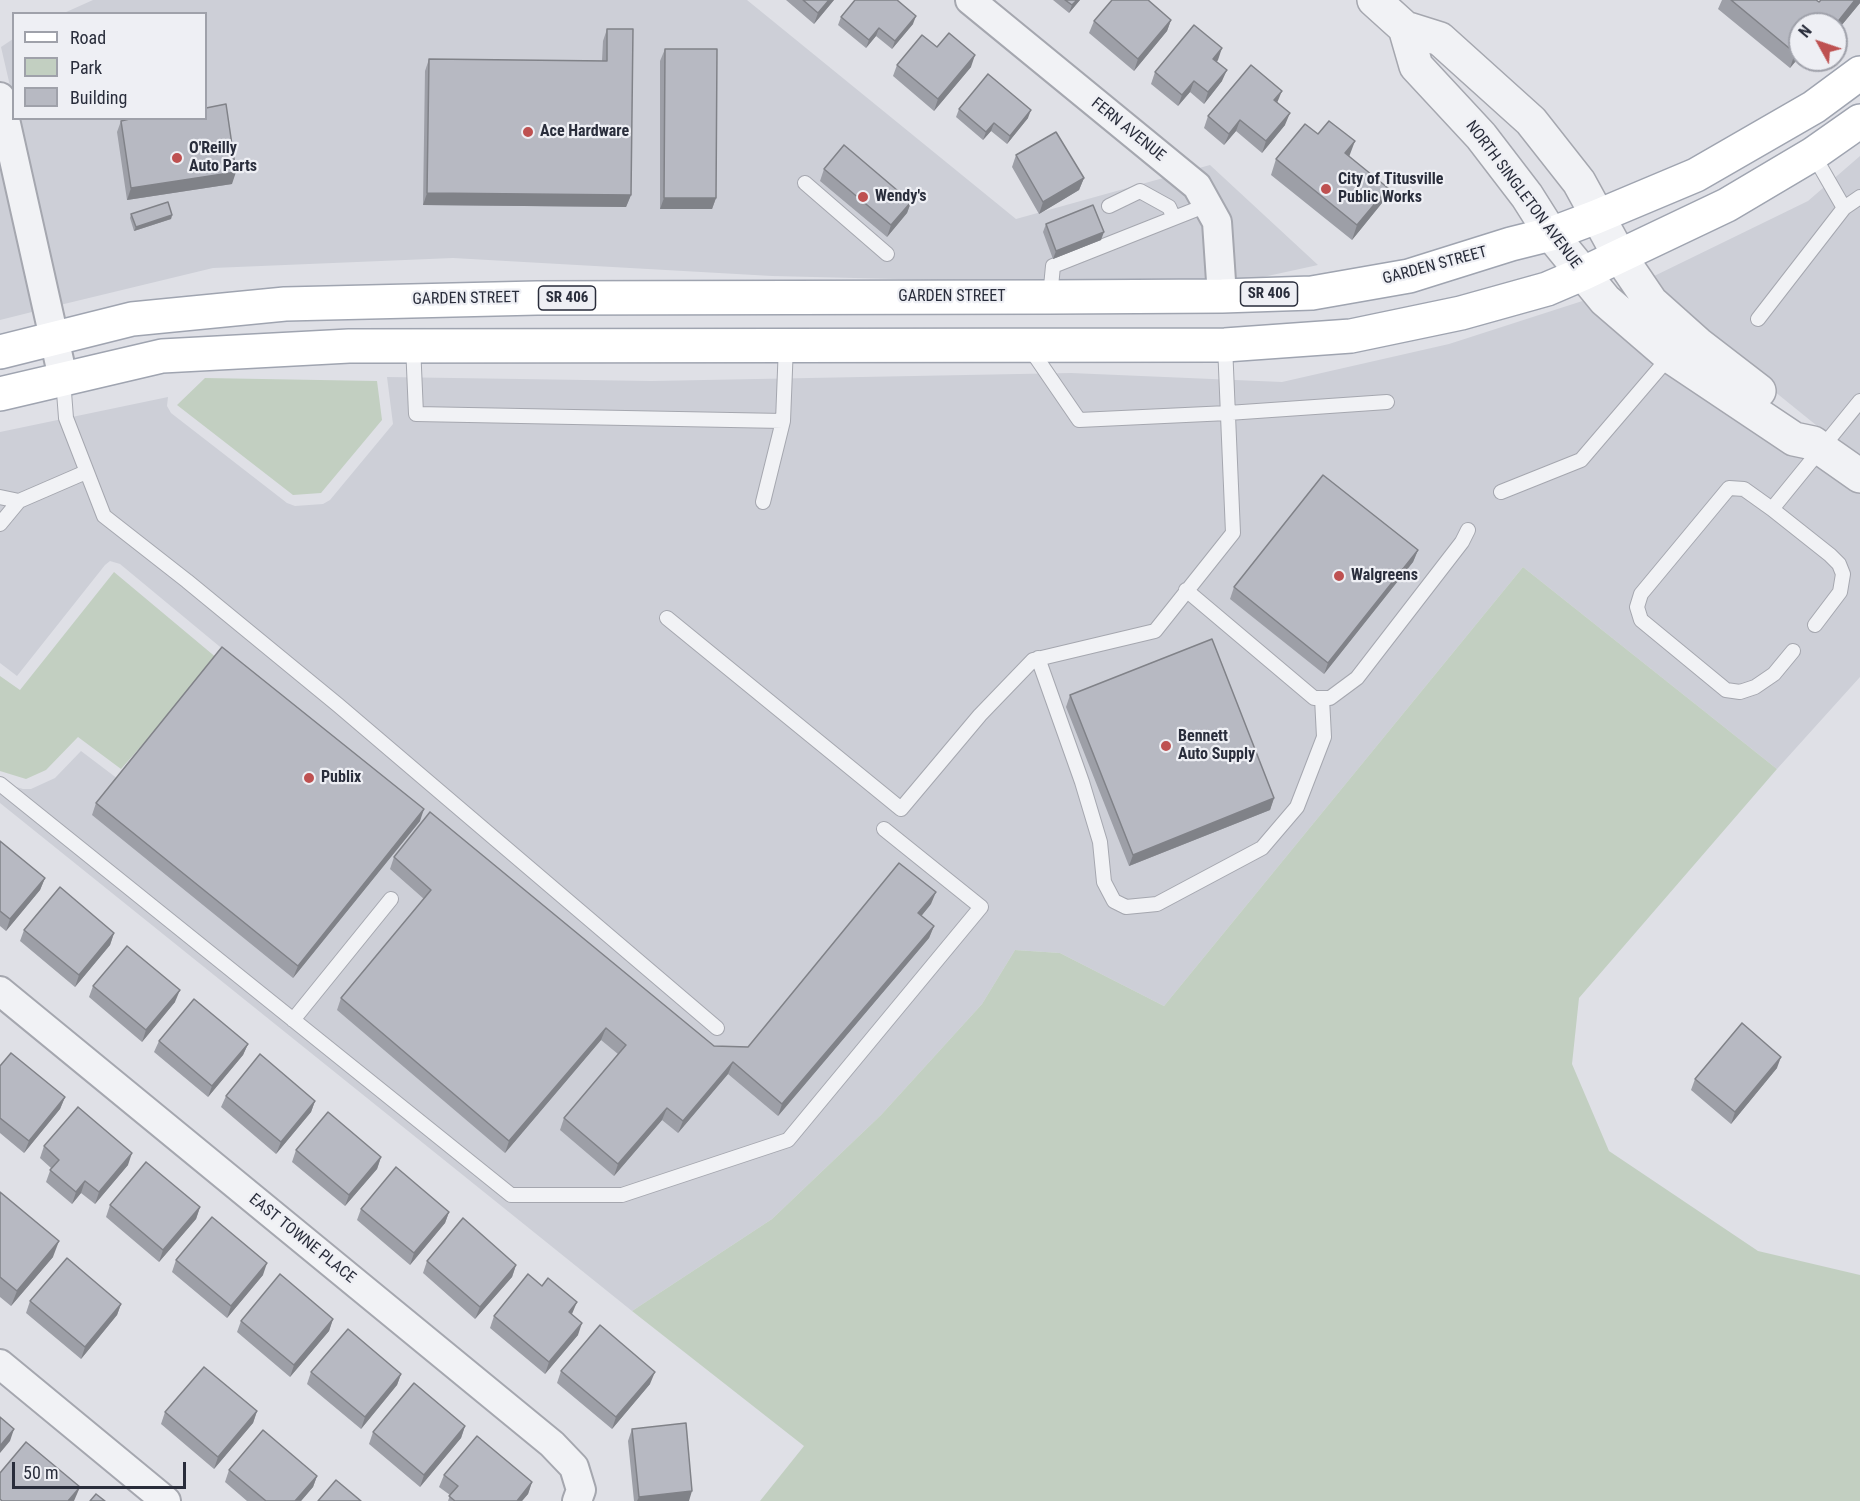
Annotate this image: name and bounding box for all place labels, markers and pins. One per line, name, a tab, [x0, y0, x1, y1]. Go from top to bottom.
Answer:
place label: Ace Hardware	[540, 122, 629, 142]
marker: Ace Hardware	[521, 125, 535, 139]
place label: O'Reilly Auto Parts	[189, 139, 257, 177]
marker: O'Reilly Auto Parts	[170, 151, 184, 165]
place label: City of Titusville Public Works	[1338, 170, 1443, 208]
marker: City of Titusville Public Works	[1319, 182, 1333, 196]
place label: Wendy's	[875, 187, 927, 207]
marker: Wendy's	[856, 190, 870, 204]
place label: Walgreens	[1351, 566, 1418, 586]
marker: Walgreens	[1332, 569, 1346, 583]
place label: Bennett Auto Supply	[1178, 727, 1255, 765]
marker: Bennett Auto Supply	[1159, 739, 1173, 753]
place label: Publix	[321, 768, 361, 788]
marker: Publix	[302, 771, 316, 785]

